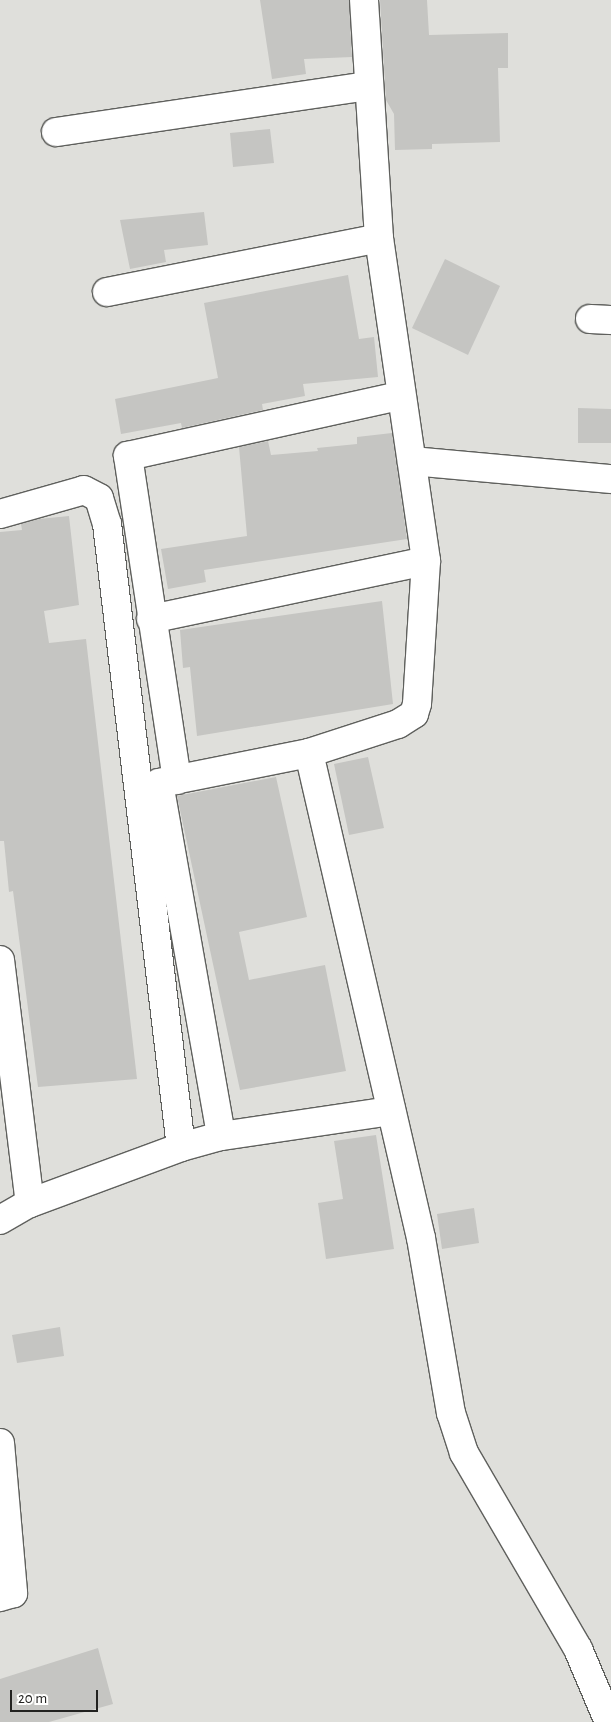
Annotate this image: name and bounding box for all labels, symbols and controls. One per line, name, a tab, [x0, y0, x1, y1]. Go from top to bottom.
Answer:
scale bar	[12, 1680, 100, 1712]
text: 20 m	[18, 1691, 47, 1706]

